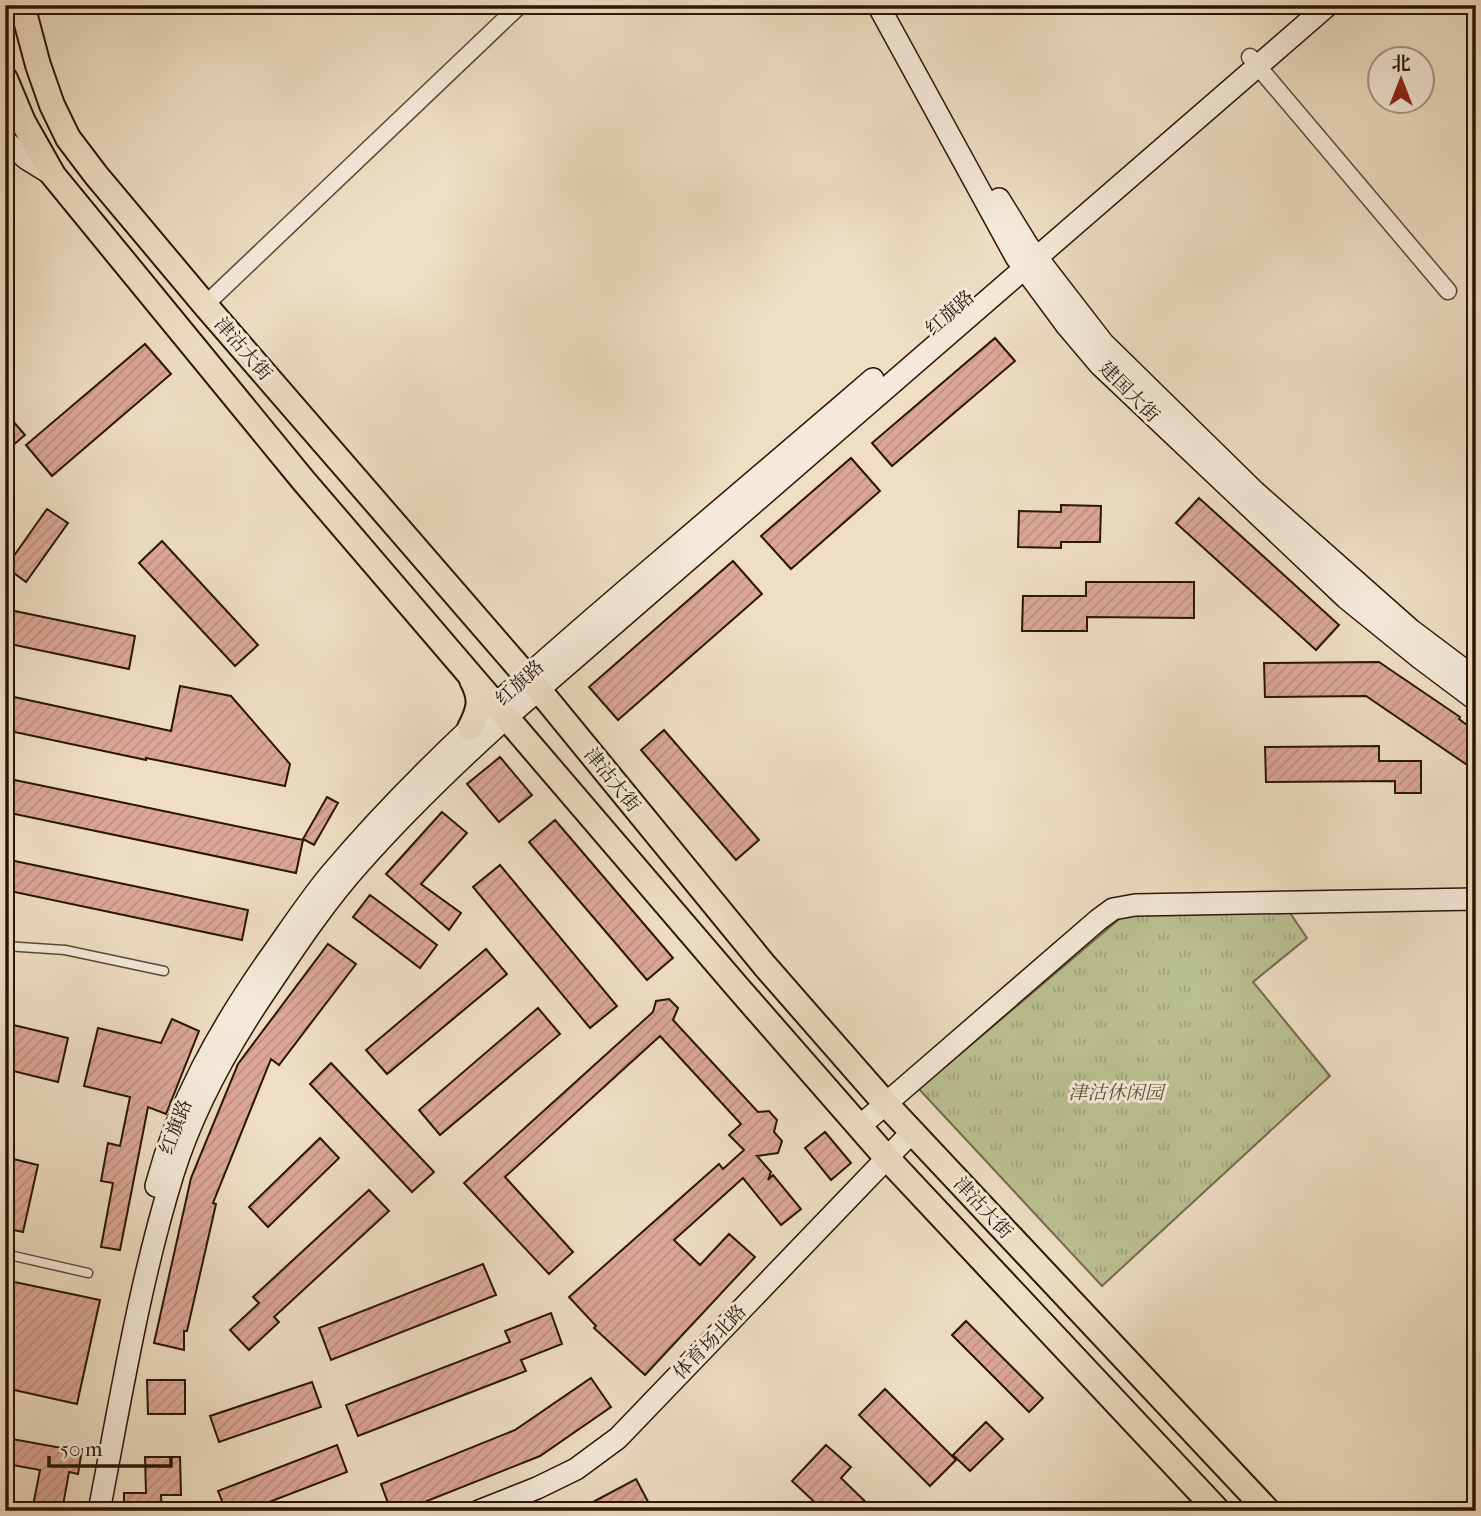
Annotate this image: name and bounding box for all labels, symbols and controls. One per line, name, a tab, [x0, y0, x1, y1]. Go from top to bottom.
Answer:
north arrow	[1366, 46, 1436, 116]
text: 北	[1391, 53, 1411, 75]
street label: 红旗路	[921, 286, 979, 340]
street label: 津沽大街	[210, 313, 276, 385]
street label: 建国大街	[1094, 357, 1164, 427]
street label: 红旗路	[491, 656, 549, 710]
street label: 津沽大街	[580, 744, 644, 816]
park label: 津沽休闲园	[1068, 1082, 1166, 1104]
street label: 红旗路	[156, 1096, 196, 1158]
street label: 津沽大街	[949, 1173, 1017, 1243]
street label: 体育场北路	[669, 1300, 751, 1384]
scale bar	[49, 1425, 172, 1469]
text: 50 m	[60, 1437, 103, 1461]

